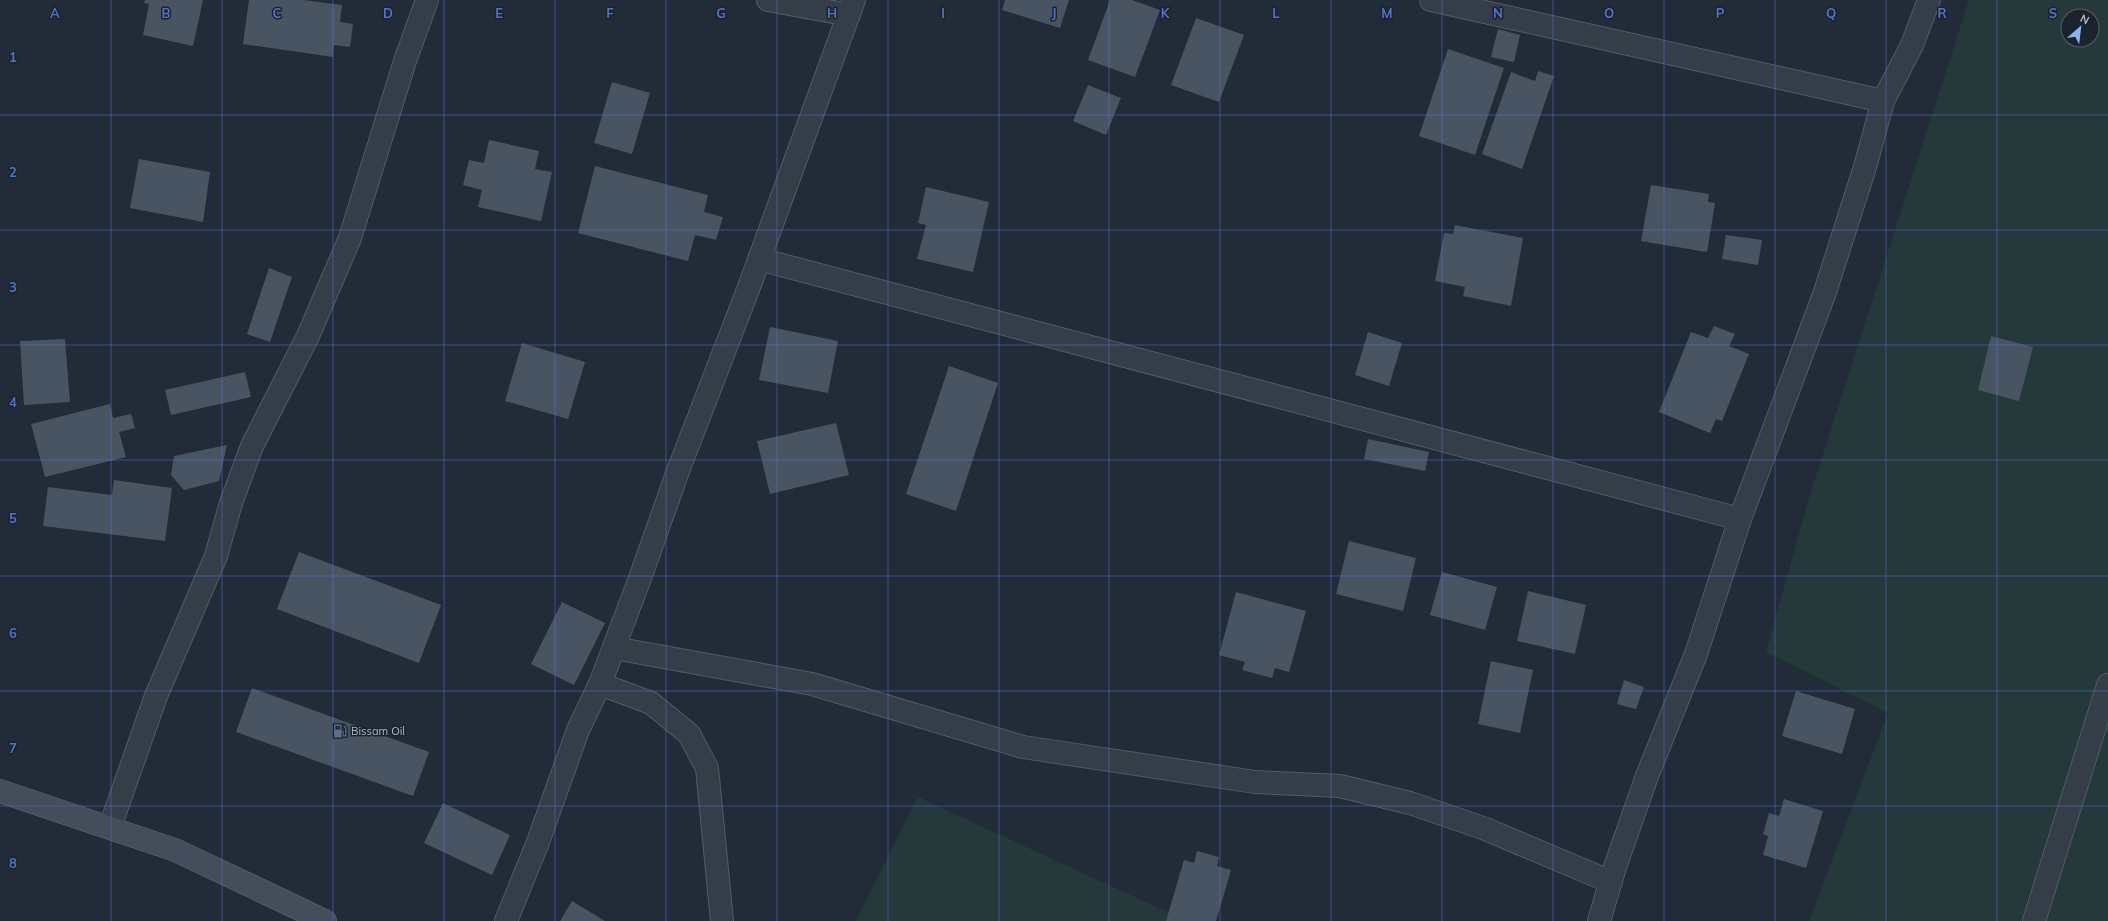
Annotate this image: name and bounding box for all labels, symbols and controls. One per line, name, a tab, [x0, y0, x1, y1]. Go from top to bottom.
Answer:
text: A	[50, 5, 60, 21]
text: B	[162, 5, 171, 21]
text: C	[273, 5, 282, 21]
text: D	[383, 5, 393, 21]
text: E	[495, 5, 503, 21]
text: F	[606, 5, 614, 21]
text: G	[716, 5, 726, 21]
text: H	[827, 5, 837, 21]
text: I	[941, 5, 945, 21]
text: J	[1052, 5, 1056, 21]
text: K	[1161, 5, 1171, 21]
text: L	[1272, 5, 1280, 21]
text: M	[1381, 5, 1393, 21]
text: N	[1493, 5, 1503, 21]
text: O	[1604, 5, 1614, 21]
text: P	[1716, 5, 1725, 21]
text: Q	[1826, 5, 1836, 21]
text: R	[1937, 5, 1947, 21]
text: S	[2049, 5, 2057, 21]
north arrow	[2060, 8, 2100, 48]
text: N	[2078, 11, 2092, 27]
text: 1	[9, 49, 17, 65]
text: 2	[9, 164, 17, 180]
text: 3	[9, 279, 17, 295]
text: 4	[9, 394, 17, 410]
text: 5	[9, 510, 17, 526]
text: 6	[9, 625, 17, 641]
fuel station icon: Bissam Oil	[332, 723, 348, 739]
place label: Bissam Oil	[351, 724, 405, 738]
text: 7	[9, 740, 17, 756]
text: 8	[9, 855, 17, 871]

